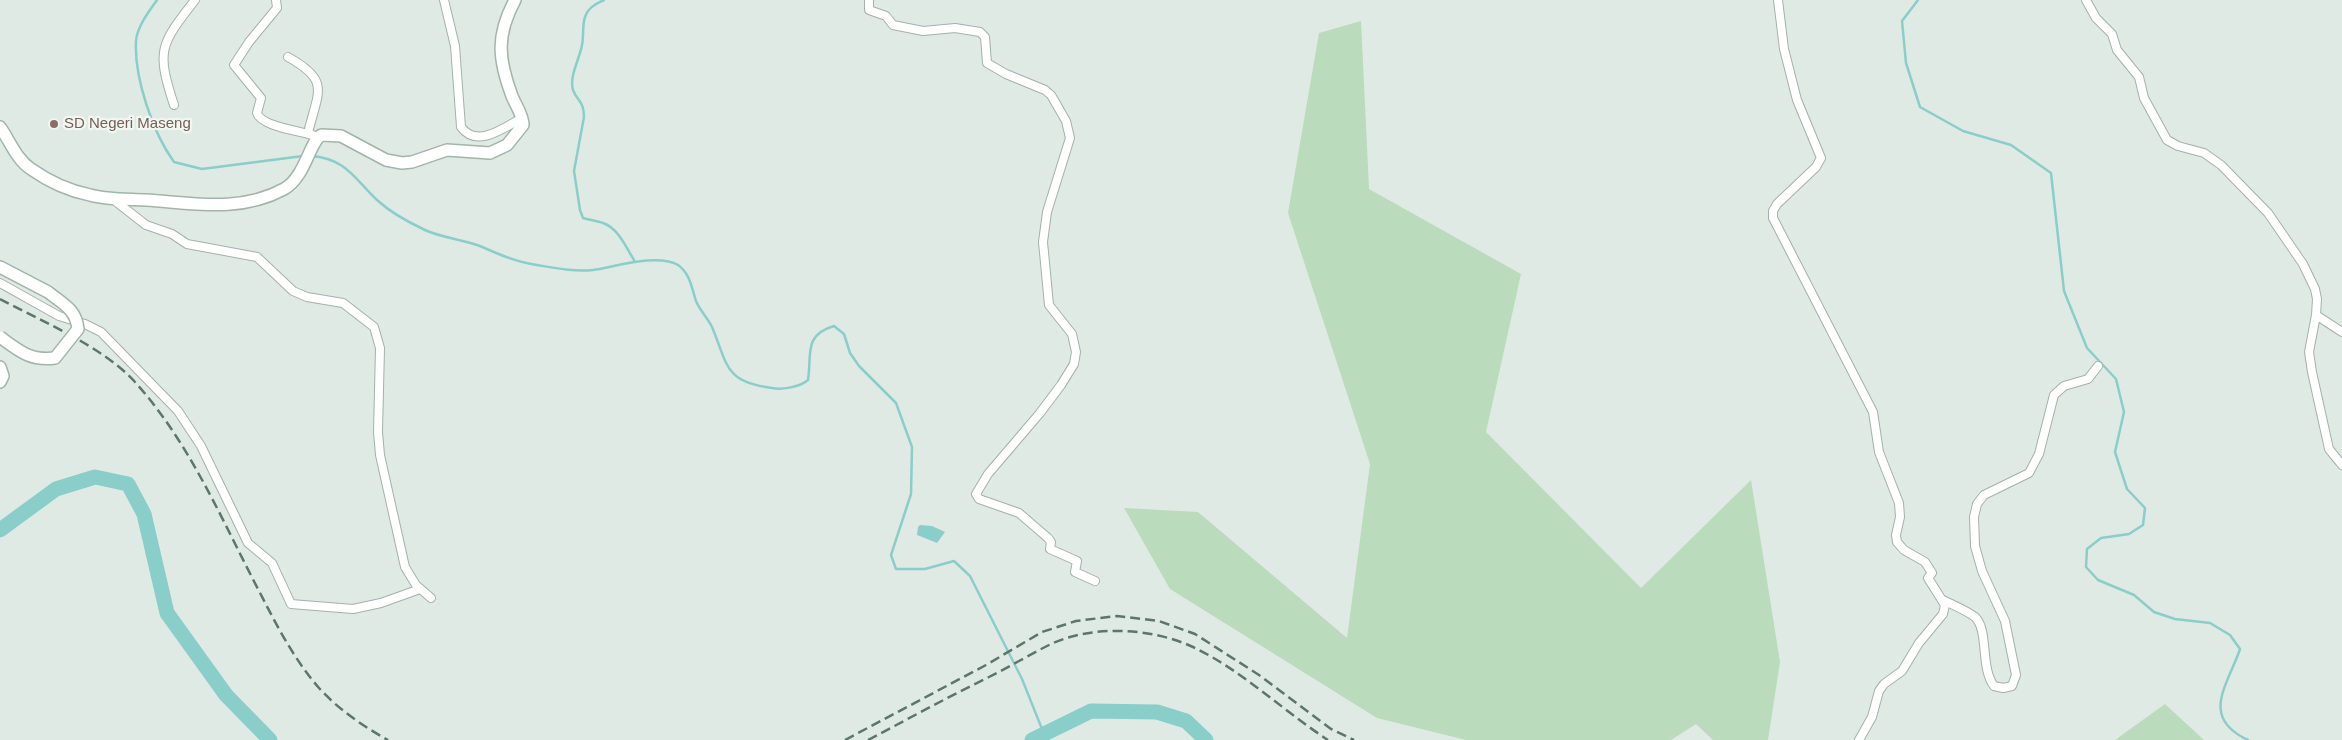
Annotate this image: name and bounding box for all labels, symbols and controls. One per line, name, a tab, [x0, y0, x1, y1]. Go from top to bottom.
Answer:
place label: SD Negeri Maseng	[64, 115, 191, 133]
marker: SD Negeri Maseng	[48, 118, 60, 130]

